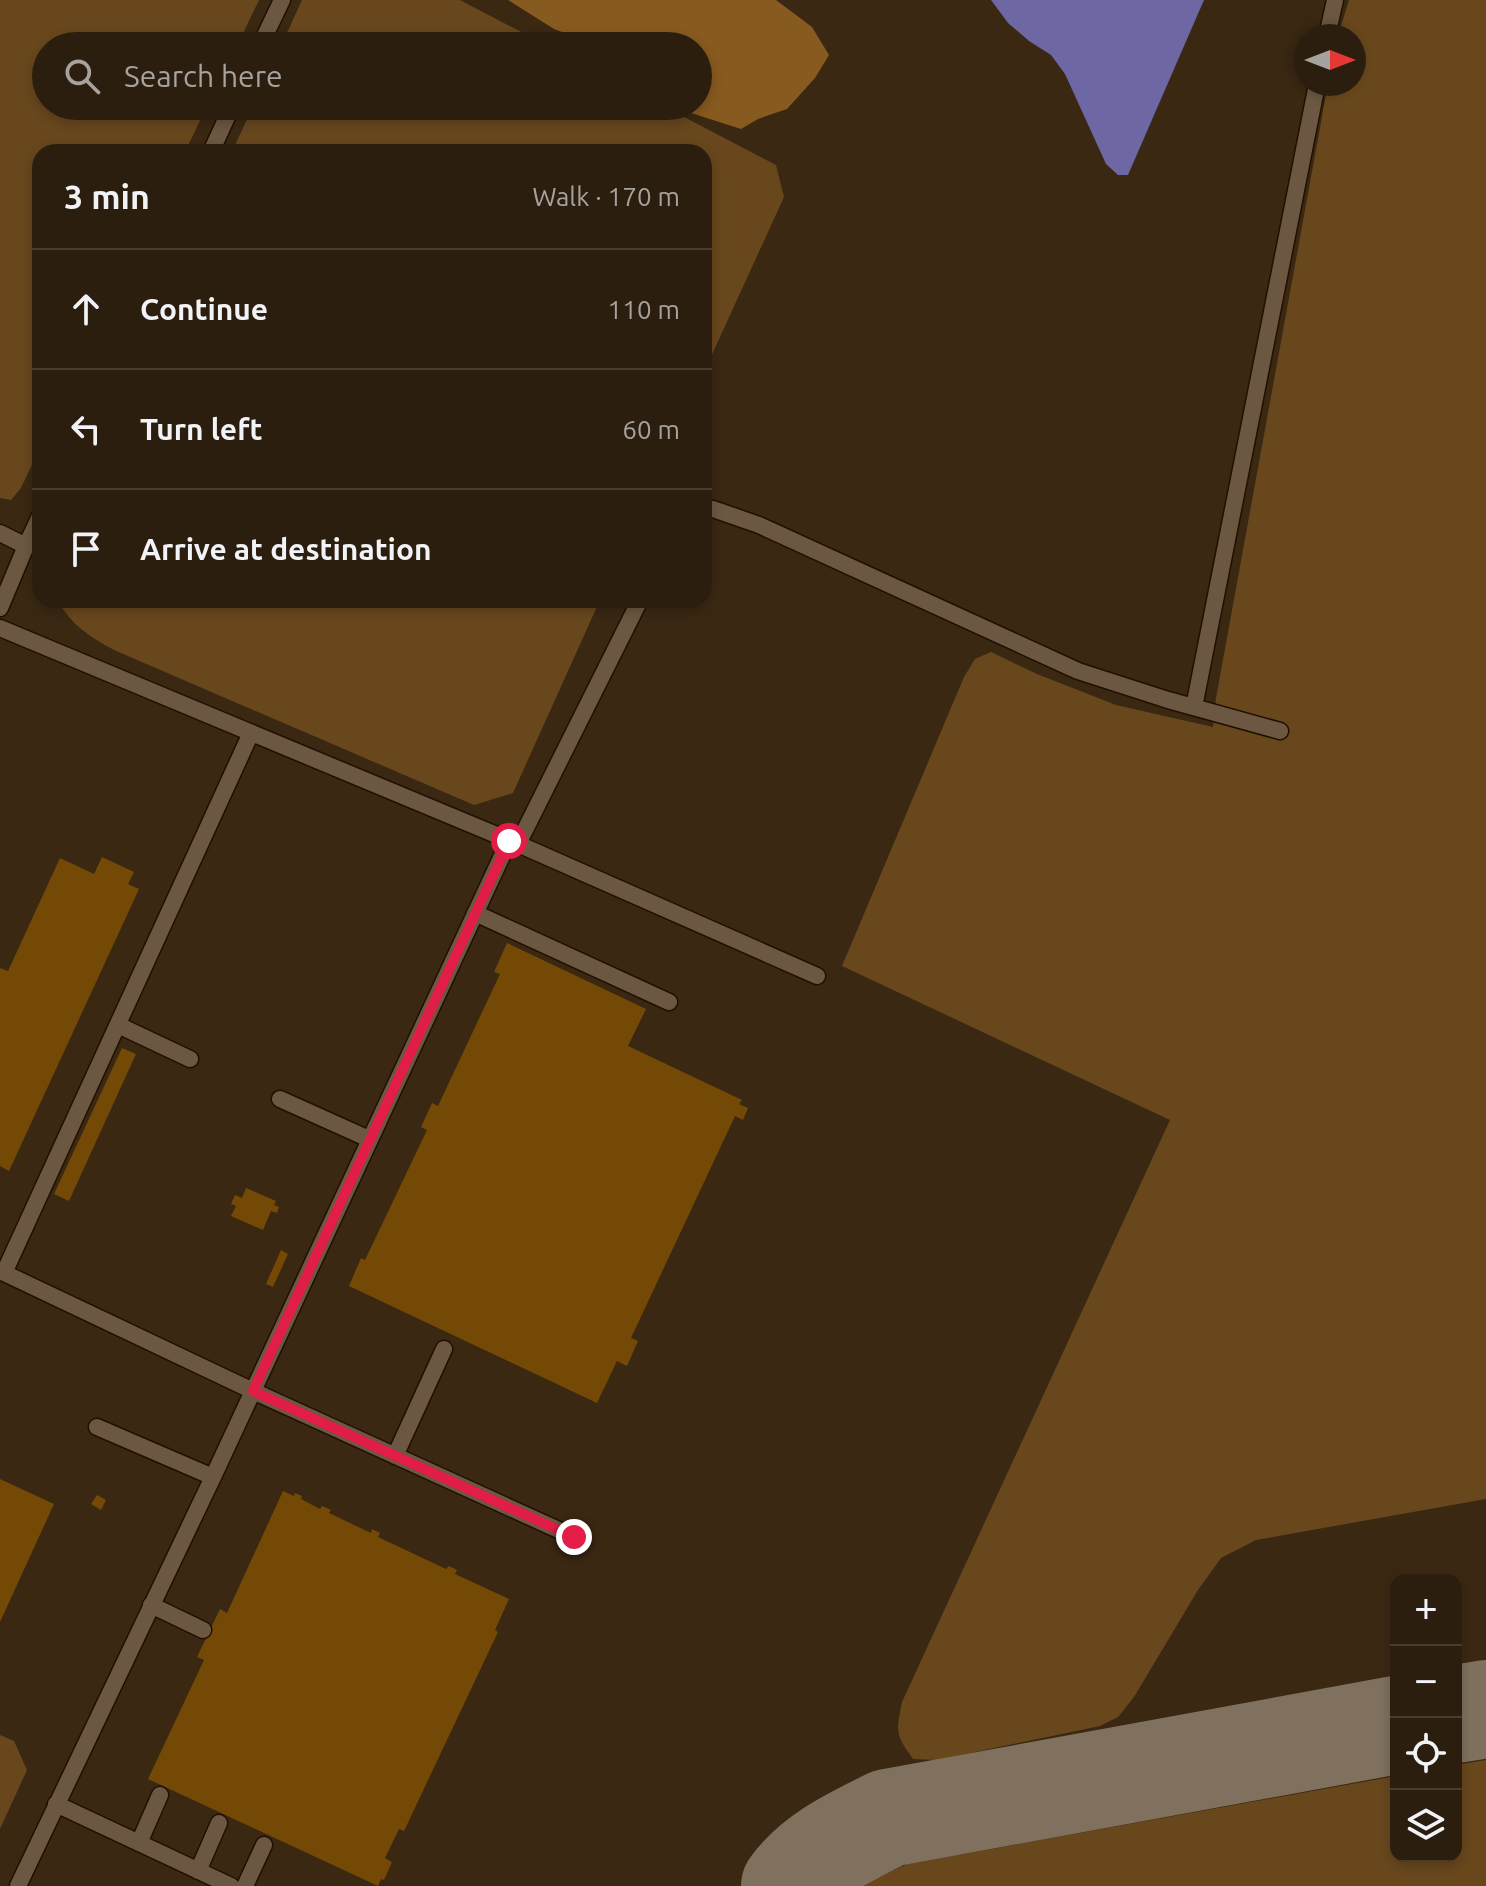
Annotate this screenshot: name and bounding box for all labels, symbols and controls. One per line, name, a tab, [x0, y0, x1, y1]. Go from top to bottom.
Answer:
north arrow	[1294, 24, 1366, 96]
search box	[32, 32, 712, 120]
icon: search	[60, 54, 104, 98]
text: Search here	[124, 59, 283, 93]
text: 3 min	[64, 177, 150, 215]
text: Walk · 170 m	[532, 182, 680, 211]
icon: ahead	[64, 287, 108, 331]
text: Continue	[140, 292, 268, 326]
text: 110 m	[608, 295, 680, 324]
icon: left	[64, 407, 108, 451]
text: Turn left	[140, 412, 262, 446]
text: 60 m	[622, 415, 680, 444]
icon: arrive	[64, 527, 108, 571]
text: Arrive at destination	[140, 532, 432, 566]
route start	[491, 823, 527, 859]
route end	[556, 1519, 592, 1555]
map controls	[1390, 1574, 1462, 1862]
button: +	[1390, 1574, 1462, 1646]
button: −	[1390, 1646, 1462, 1718]
button: locate	[1390, 1718, 1462, 1790]
button: layers	[1390, 1790, 1462, 1862]

